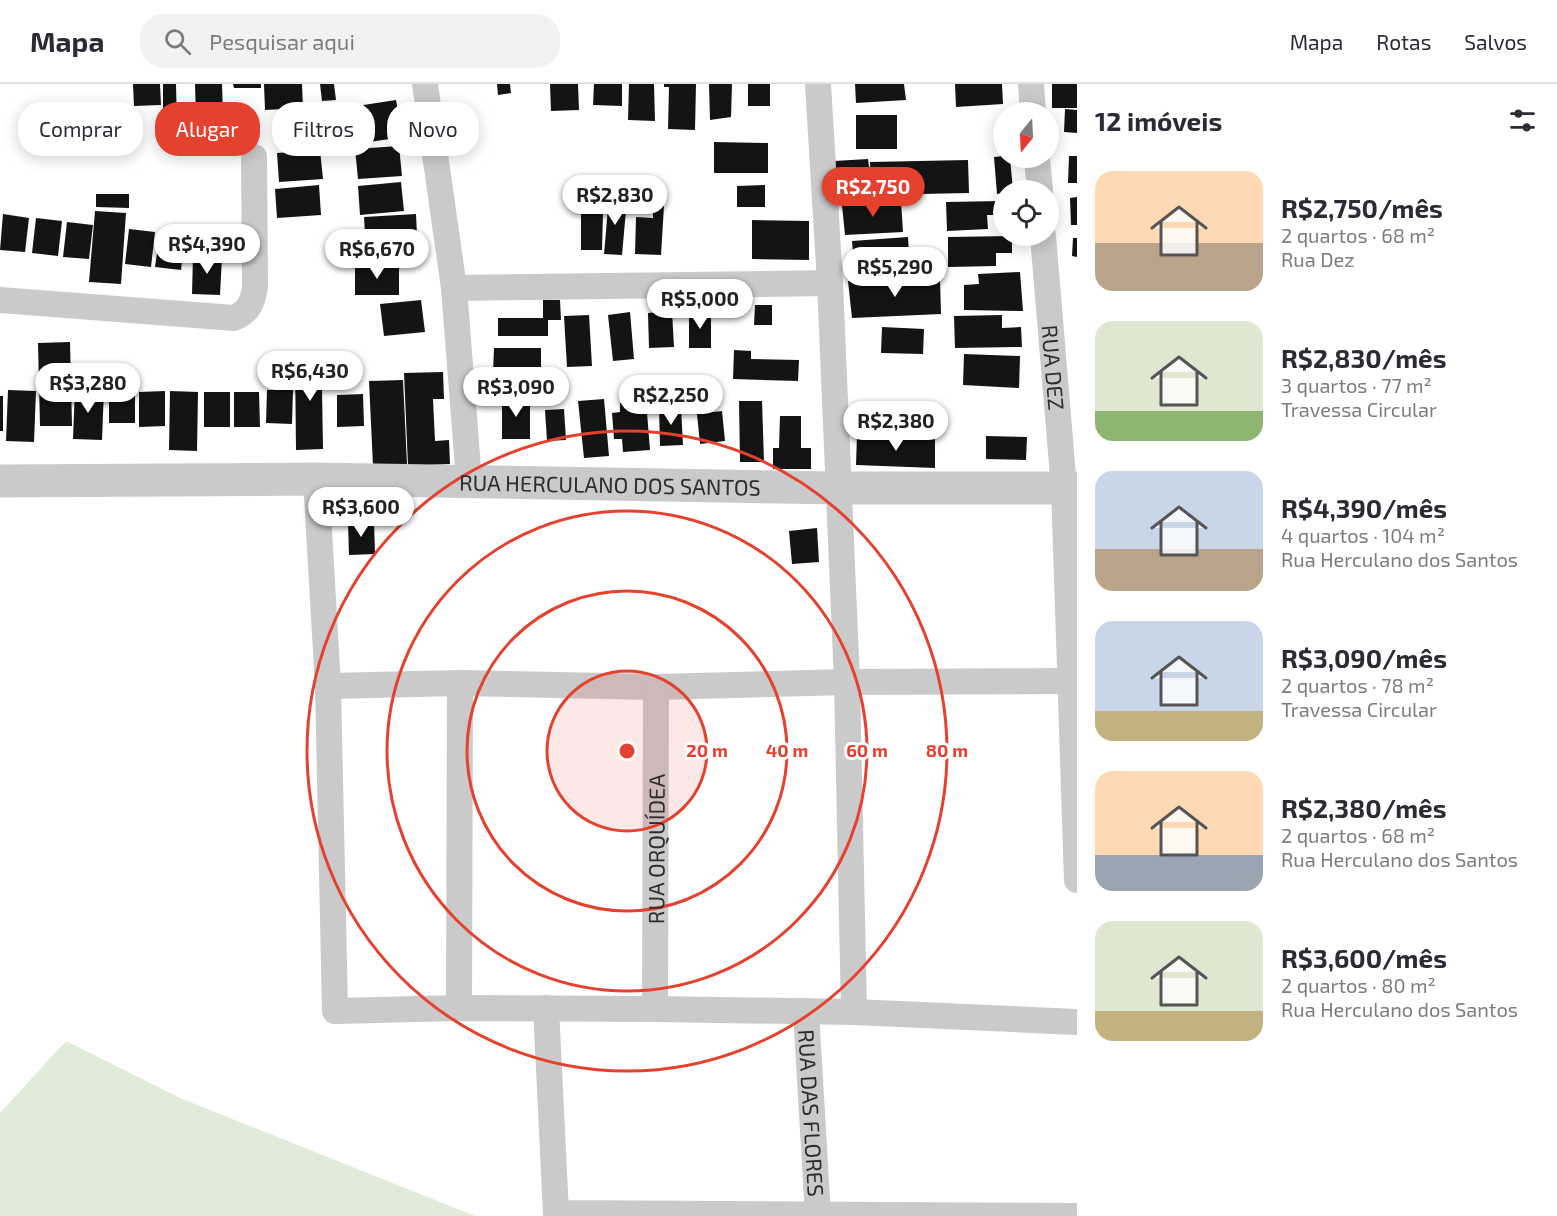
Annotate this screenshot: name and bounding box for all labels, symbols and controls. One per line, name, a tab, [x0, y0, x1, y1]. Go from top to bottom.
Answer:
search box	[140, 14, 560, 68]
text: Mapa	[30, 24, 104, 58]
icon: search	[161, 25, 194, 58]
text: Pesquisar aqui	[209, 28, 355, 54]
text: Mapa	[1290, 29, 1343, 54]
text: Rotas	[1376, 29, 1431, 54]
text: Salvos	[1464, 29, 1527, 54]
chip: Comprar	[18, 102, 143, 156]
chip: Alugar	[155, 102, 260, 156]
chip: Filtros	[272, 102, 375, 156]
chip: Novo	[387, 102, 479, 156]
north arrow	[993, 102, 1059, 168]
map controls	[993, 102, 1059, 246]
icon: filters	[1506, 104, 1539, 137]
text: 12 imóveis	[1095, 105, 1222, 136]
pin: R$2,750	[818, 167, 928, 218]
text: R$2,750	[836, 174, 910, 198]
pin: R$2,830	[560, 175, 670, 226]
button: locate	[993, 180, 1059, 246]
text: R$2,830	[576, 182, 654, 206]
text: R$2,750/mês	[1281, 192, 1443, 223]
icon: home	[1143, 195, 1215, 267]
text: 2 quartos · 68 m²	[1281, 223, 1435, 247]
pin: R$4,390	[152, 224, 262, 275]
pin: R$6,670	[322, 229, 432, 280]
text: R$4,390	[168, 231, 246, 255]
text: R$6,670	[339, 236, 415, 260]
pin: R$5,290	[840, 247, 950, 298]
text: Rua Dez	[1281, 247, 1354, 271]
text: R$5,290	[857, 254, 933, 278]
pin: R$5,000	[645, 279, 755, 330]
text: R$5,000	[661, 286, 739, 310]
street label: RUA DEZ	[1037, 324, 1070, 411]
text: R$2,830/mês	[1281, 342, 1447, 373]
icon: home	[1143, 345, 1215, 417]
pin: R$6,430	[255, 351, 365, 402]
text: R$6,430	[271, 358, 349, 382]
pin: R$3,280	[33, 363, 143, 414]
pin: R$3,090	[461, 367, 571, 418]
text: R$3,280	[49, 370, 127, 394]
text: 3 quartos · 77 m²	[1281, 373, 1432, 397]
text: R$3,090	[477, 374, 555, 398]
pin: R$2,250	[616, 375, 726, 426]
text: R$2,250	[633, 382, 709, 406]
text: Travessa Circular	[1281, 397, 1437, 421]
pin: R$2,380	[841, 401, 951, 452]
text: R$2,380	[857, 408, 935, 432]
street label: RUA HERCULANO DOS SANTOS	[459, 468, 761, 500]
pin: R$3,600	[306, 487, 416, 538]
text: R$4,390/mês	[1281, 492, 1447, 523]
text: R$3,600	[322, 494, 400, 518]
icon: home	[1143, 495, 1215, 567]
text: 4 quartos · 104 m²	[1281, 523, 1445, 547]
text: Rua Herculano dos Santos	[1281, 547, 1518, 571]
text: R$3,090/mês	[1281, 642, 1447, 673]
icon: home	[1143, 645, 1215, 717]
text: 2 quartos · 78 m²	[1281, 673, 1434, 697]
text: Travessa Circular	[1281, 697, 1437, 721]
text: 20 m	[686, 739, 728, 761]
text: 40 m	[766, 739, 808, 761]
text: 60 m	[846, 739, 888, 761]
text: 80 m	[926, 739, 968, 761]
centre of rings	[617, 741, 637, 761]
street label: RUA ORQUÍDEA	[642, 773, 670, 924]
text: R$2,380/mês	[1281, 792, 1447, 823]
icon: home	[1143, 795, 1215, 867]
text: 2 quartos · 68 m²	[1281, 823, 1435, 847]
text: Rua Herculano dos Santos	[1281, 847, 1518, 871]
text: R$3,600/mês	[1281, 942, 1447, 973]
icon: home	[1143, 945, 1215, 1017]
text: 2 quartos · 80 m²	[1281, 973, 1436, 997]
text: Rua Herculano dos Santos	[1281, 997, 1518, 1021]
street label: RUA DAS FLORES	[794, 1028, 830, 1197]

